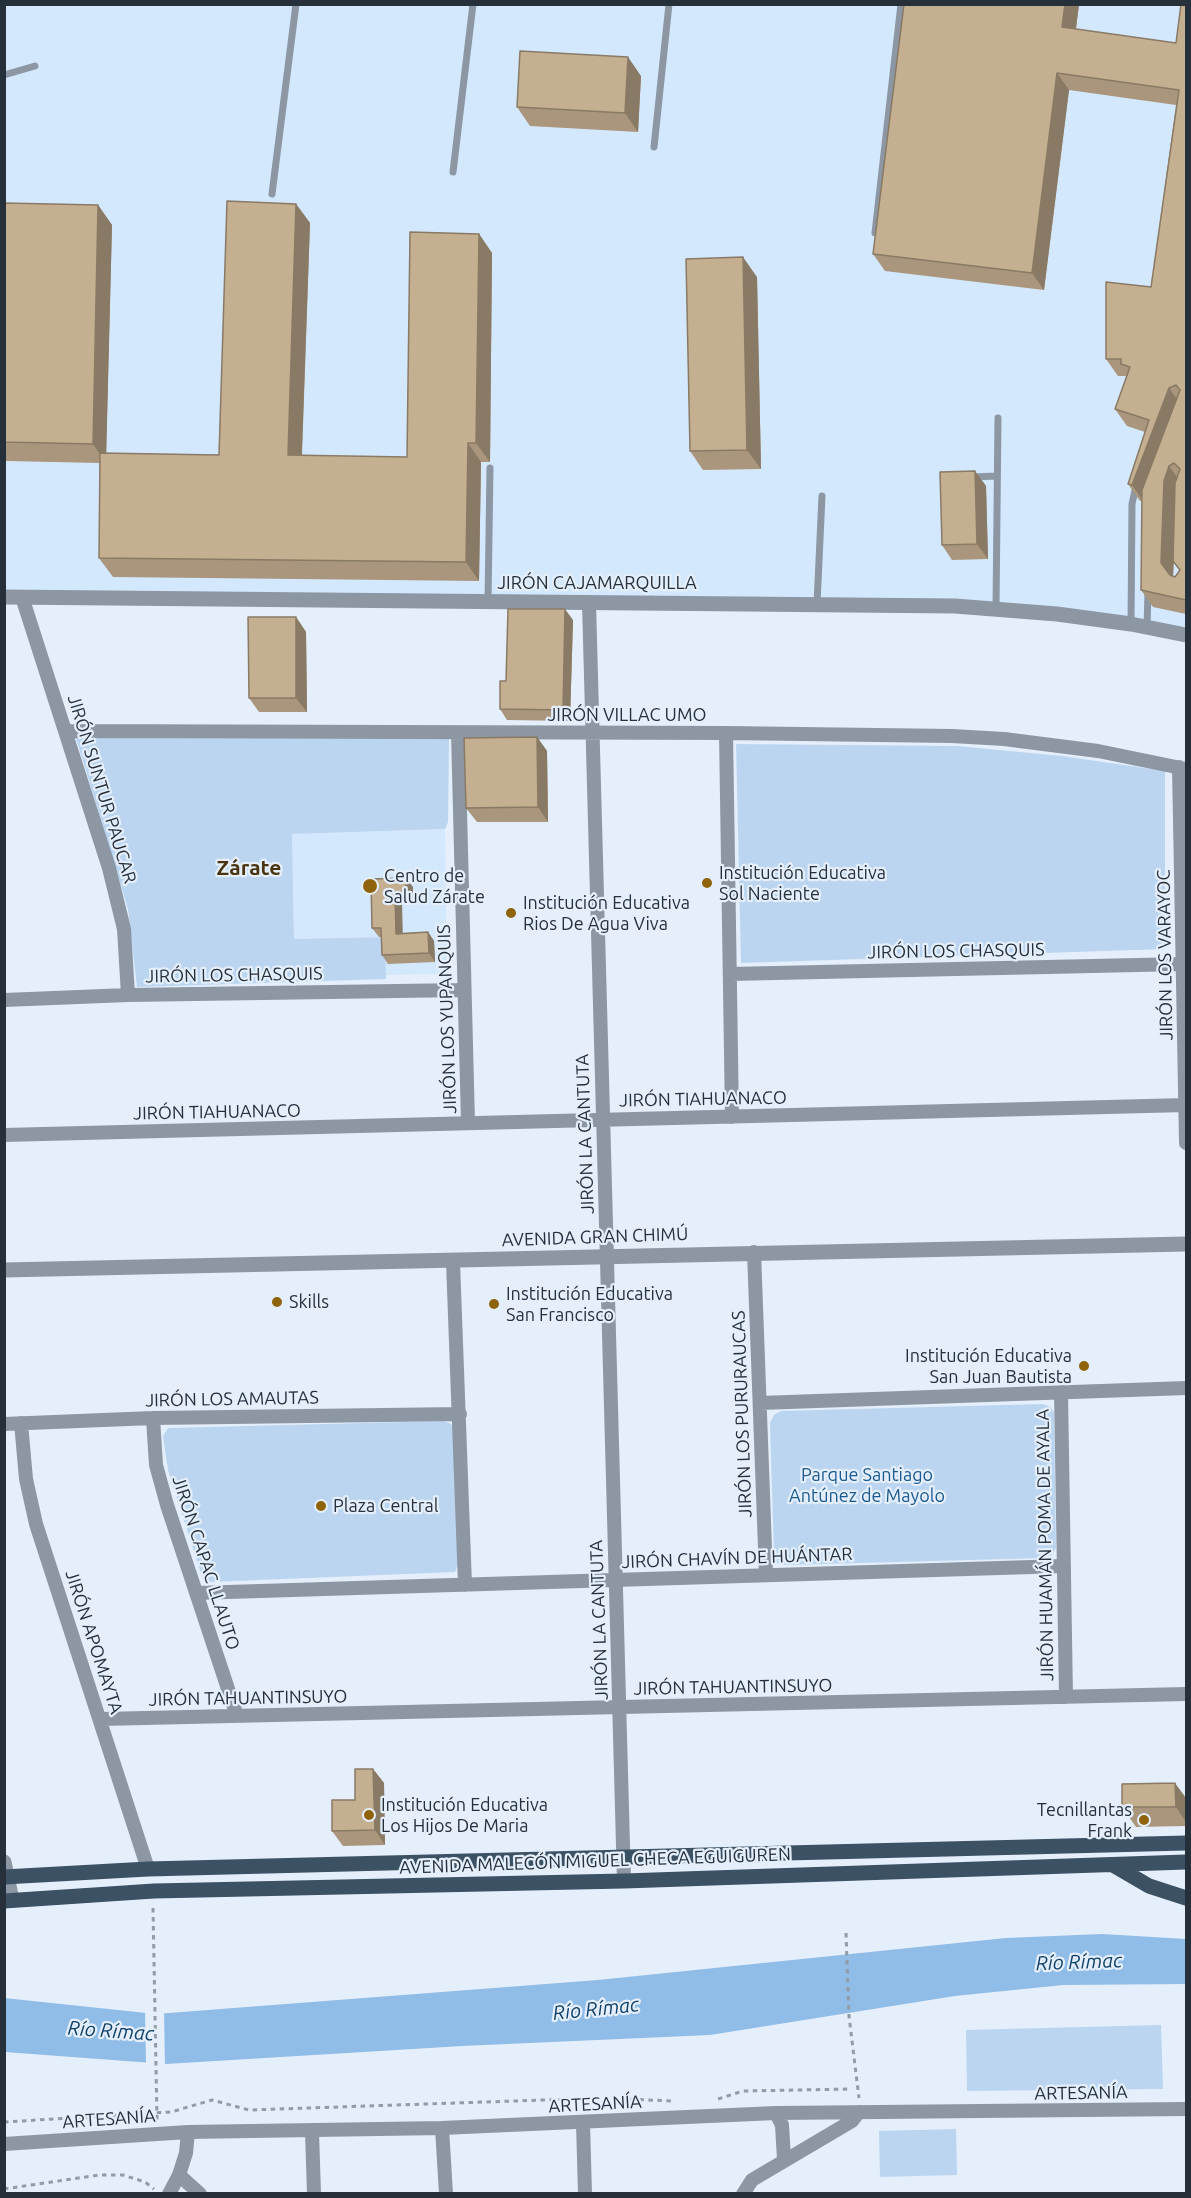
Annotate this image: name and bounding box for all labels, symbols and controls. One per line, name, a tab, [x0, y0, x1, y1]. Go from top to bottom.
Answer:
street label: JIRÓN CAJAMARQUILLA	[497, 572, 697, 594]
street label: JIRÓN SUNTUR PAUCAR	[63, 692, 141, 886]
street label: JIRÓN VILLAC UMO	[547, 704, 707, 726]
district label: Zárate	[217, 855, 281, 881]
place label: Institución Educativa Sol Naciente	[719, 862, 886, 904]
place label: Centro de Salud Zárate	[384, 865, 485, 908]
street label: JIRÓN LOS VARAYOC	[1153, 869, 1177, 1041]
marker: Institución Educativa Sol Naciente	[700, 876, 714, 890]
marker: Centro de Salud Zárate	[361, 877, 379, 895]
place label: Institución Educativa Rios De Agua Viva	[523, 892, 690, 934]
marker: Institución Educativa Rios De Agua Viva	[504, 906, 518, 920]
street label: JIRÓN LOS YUPANQUIS	[433, 924, 461, 1114]
street label: JIRÓN LOS CHASQUIS	[867, 939, 1045, 963]
street label: JIRÓN LOS CHASQUIS	[145, 963, 323, 987]
street label: JIRÓN LA CANTUTA	[571, 1054, 599, 1214]
street label: JIRÓN TIAHUANACO	[619, 1087, 787, 1111]
street label: JIRÓN TIAHUANACO	[133, 1100, 301, 1124]
street label: AVENIDA GRAN CHIMÚ	[501, 1223, 689, 1251]
place label: Institución Educativa San Francisco	[506, 1283, 673, 1326]
place label: Skills	[289, 1291, 329, 1313]
marker: Skills	[270, 1295, 284, 1309]
marker: Institución Educativa San Francisco	[487, 1297, 501, 1311]
street label: JIRÓN LOS PURURAUCAS	[728, 1310, 756, 1518]
place label: Institución Educativa San Juan Bautista	[905, 1345, 1072, 1388]
marker: Institución Educativa San Juan Bautista	[1077, 1359, 1091, 1373]
street label: JIRÓN LOS AMAUTAS	[145, 1387, 319, 1411]
street label: JIRÓN HUAMÁN POMA DE AYALA	[1032, 1409, 1058, 1681]
park label: Parque Santiago Antúnez de Mayolo	[789, 1464, 945, 1506]
street label: JIRÓN CAPAC LLAUTO	[168, 1473, 244, 1653]
place label: Plaza Central	[333, 1495, 438, 1517]
marker: Plaza Central	[314, 1499, 328, 1513]
street label: JIRÓN LA CANTUTA	[585, 1540, 613, 1700]
street label: JIRÓN CHAVÍN DE HUÁNTAR	[621, 1543, 853, 1573]
street label: JIRÓN APOMAYTA	[61, 1567, 127, 1717]
street label: JIRÓN TAHUANTINSUYO	[633, 1674, 833, 1700]
street label: JIRÓN TAHUANTINSUYO	[148, 1685, 348, 1711]
place label: Institución Educativa Los Hijos De Maria	[381, 1794, 548, 1836]
place label: Tecnillantas Frank	[1037, 1799, 1132, 1842]
marker: Institución Educativa Los Hijos De Maria	[362, 1808, 376, 1822]
marker: Tecnillantas Frank	[1137, 1813, 1151, 1827]
street label: AVENIDA MALECÓN MIGUEL CHECA EGUIGUREN	[399, 1843, 791, 1879]
water label: Río Rímac	[1035, 1948, 1123, 1976]
water label: Río Rímac	[552, 1993, 640, 2025]
water label: Río Rímac	[67, 2016, 155, 2046]
street label: ARTESANÍA	[1034, 2081, 1128, 2105]
street label: ARTESANÍA	[548, 2091, 642, 2117]
street label: ARTESANÍA	[62, 2105, 156, 2133]

